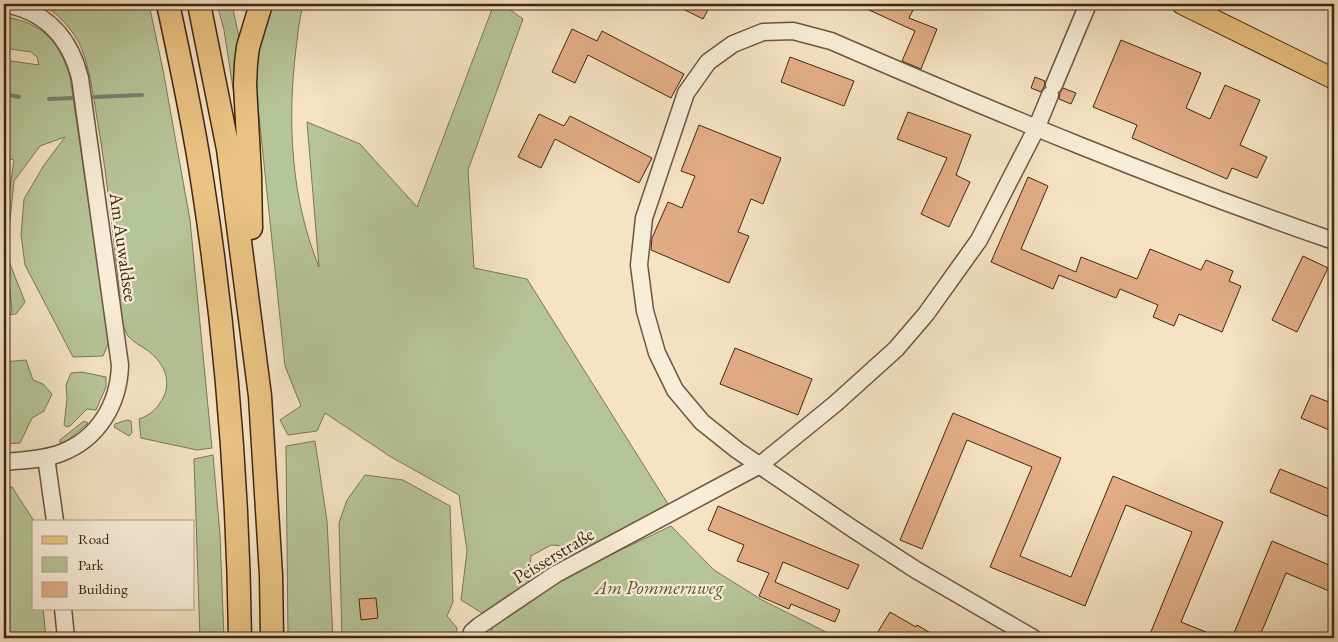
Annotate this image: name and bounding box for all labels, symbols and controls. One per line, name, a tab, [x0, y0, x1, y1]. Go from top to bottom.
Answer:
street label: Am Auwaldsee	[103, 190, 144, 303]
legend	[32, 520, 195, 610]
street label: Peisserstraße	[508, 521, 599, 589]
text: Road	[78, 529, 110, 548]
text: Park	[78, 555, 105, 574]
park label: Am Pommernweg	[593, 575, 724, 600]
text: Building	[78, 579, 128, 598]

